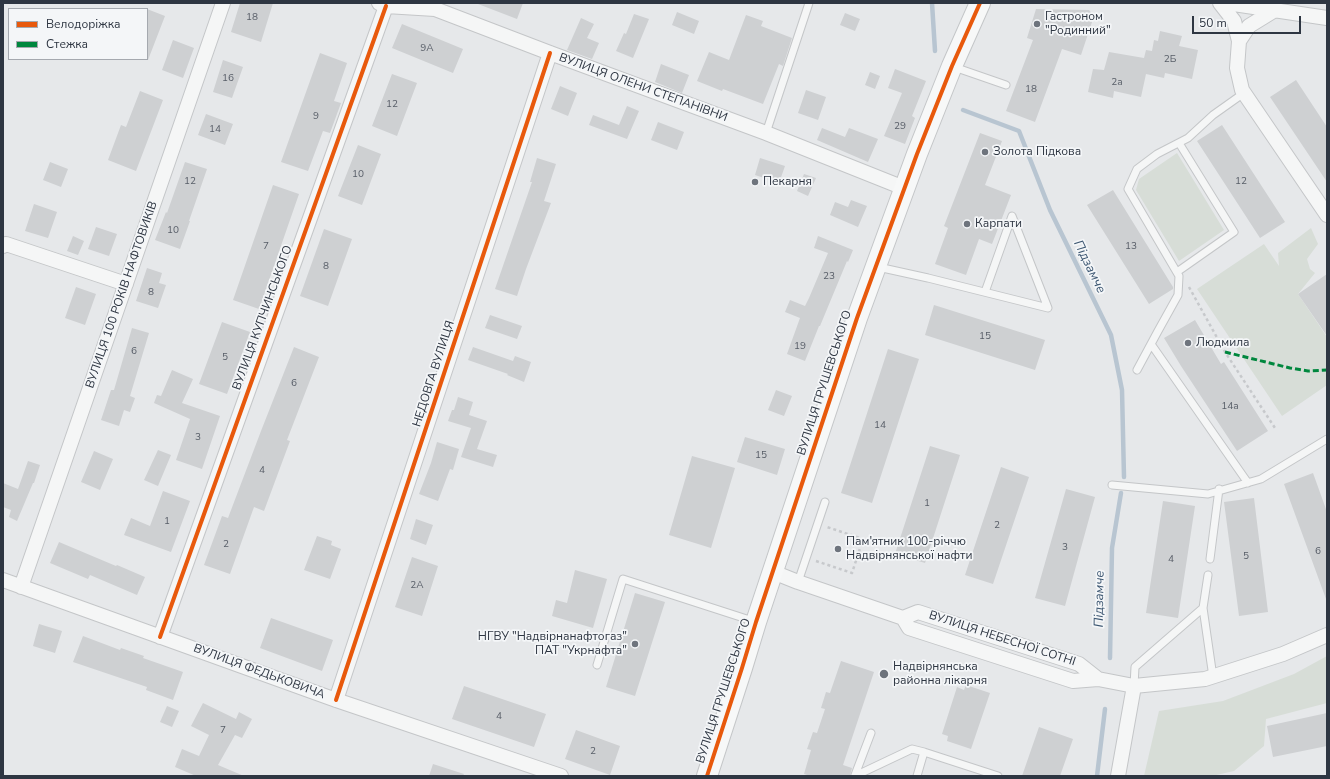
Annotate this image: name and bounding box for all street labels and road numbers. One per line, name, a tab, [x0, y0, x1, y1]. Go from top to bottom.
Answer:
street label: ВУЛИЦЯ ОЛЕНИ СТЕПАНІВНИ	[557, 51, 729, 125]
street label: ВУЛИЦЯ 100 РОКІВ НАФТОВИКІВ	[83, 200, 161, 390]
street label: ВУЛИЦЯ КУПЧИНСЬКОГО	[230, 244, 296, 392]
street label: ВУЛИЦЯ ГРУШЕВСЬКОГО	[795, 309, 855, 457]
street label: НЕДОВГА ВУЛИЦЯ	[410, 319, 458, 429]
street label: ВУЛИЦЯ НЕБЕСНОЇ СОТНІ	[927, 608, 1077, 670]
street label: ВУЛИЦЯ ГРУШЕВСЬКОГО	[694, 617, 754, 765]
street label: ВУЛИЦЯ ФЕДЬКОВИЧА	[191, 641, 327, 703]

